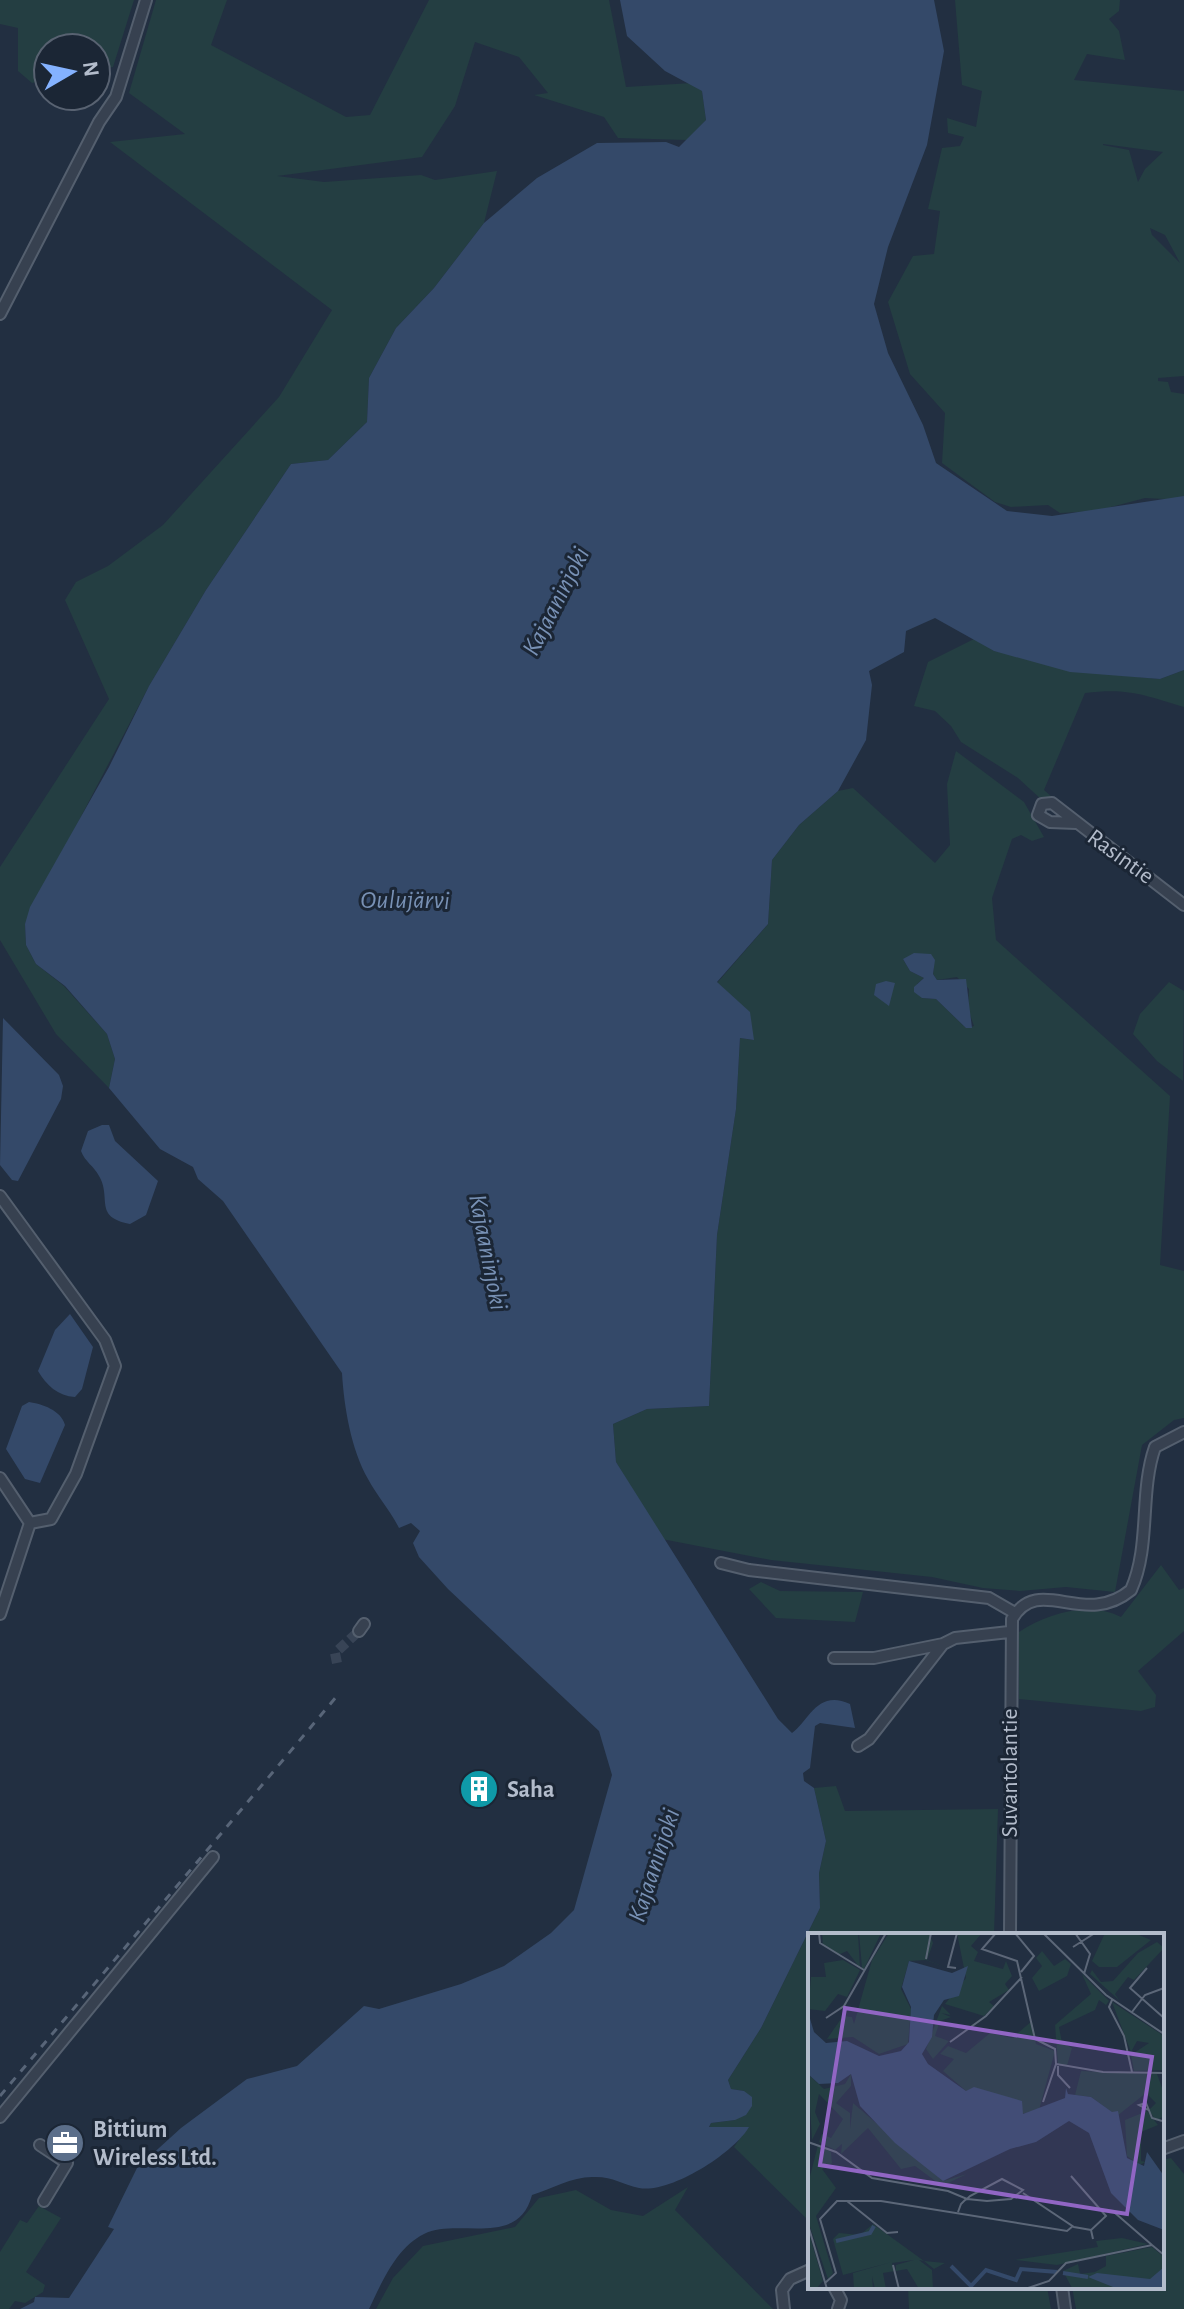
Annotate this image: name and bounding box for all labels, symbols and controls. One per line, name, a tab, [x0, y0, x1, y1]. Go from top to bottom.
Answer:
north arrow	[32, 32, 112, 112]
text: N	[79, 60, 103, 78]
water label: Kajaaninjoki	[518, 543, 594, 660]
street label: Rasintie	[1083, 825, 1158, 889]
water label: Oulujärvi	[360, 887, 450, 913]
water label: Kajaaninjoki	[464, 1192, 512, 1313]
street label: Suvantolantie	[998, 1708, 1022, 1838]
building icon: Saha	[458, 1768, 500, 1810]
place label: Saha	[507, 1778, 554, 1802]
water label: Kajaaninjoki	[623, 1805, 685, 1925]
inset map	[808, 1933, 1164, 2289]
place label: Bittium Wireless Ltd.	[93, 2118, 217, 2170]
office icon: Bittium Wireless Ltd.	[44, 2122, 86, 2164]

